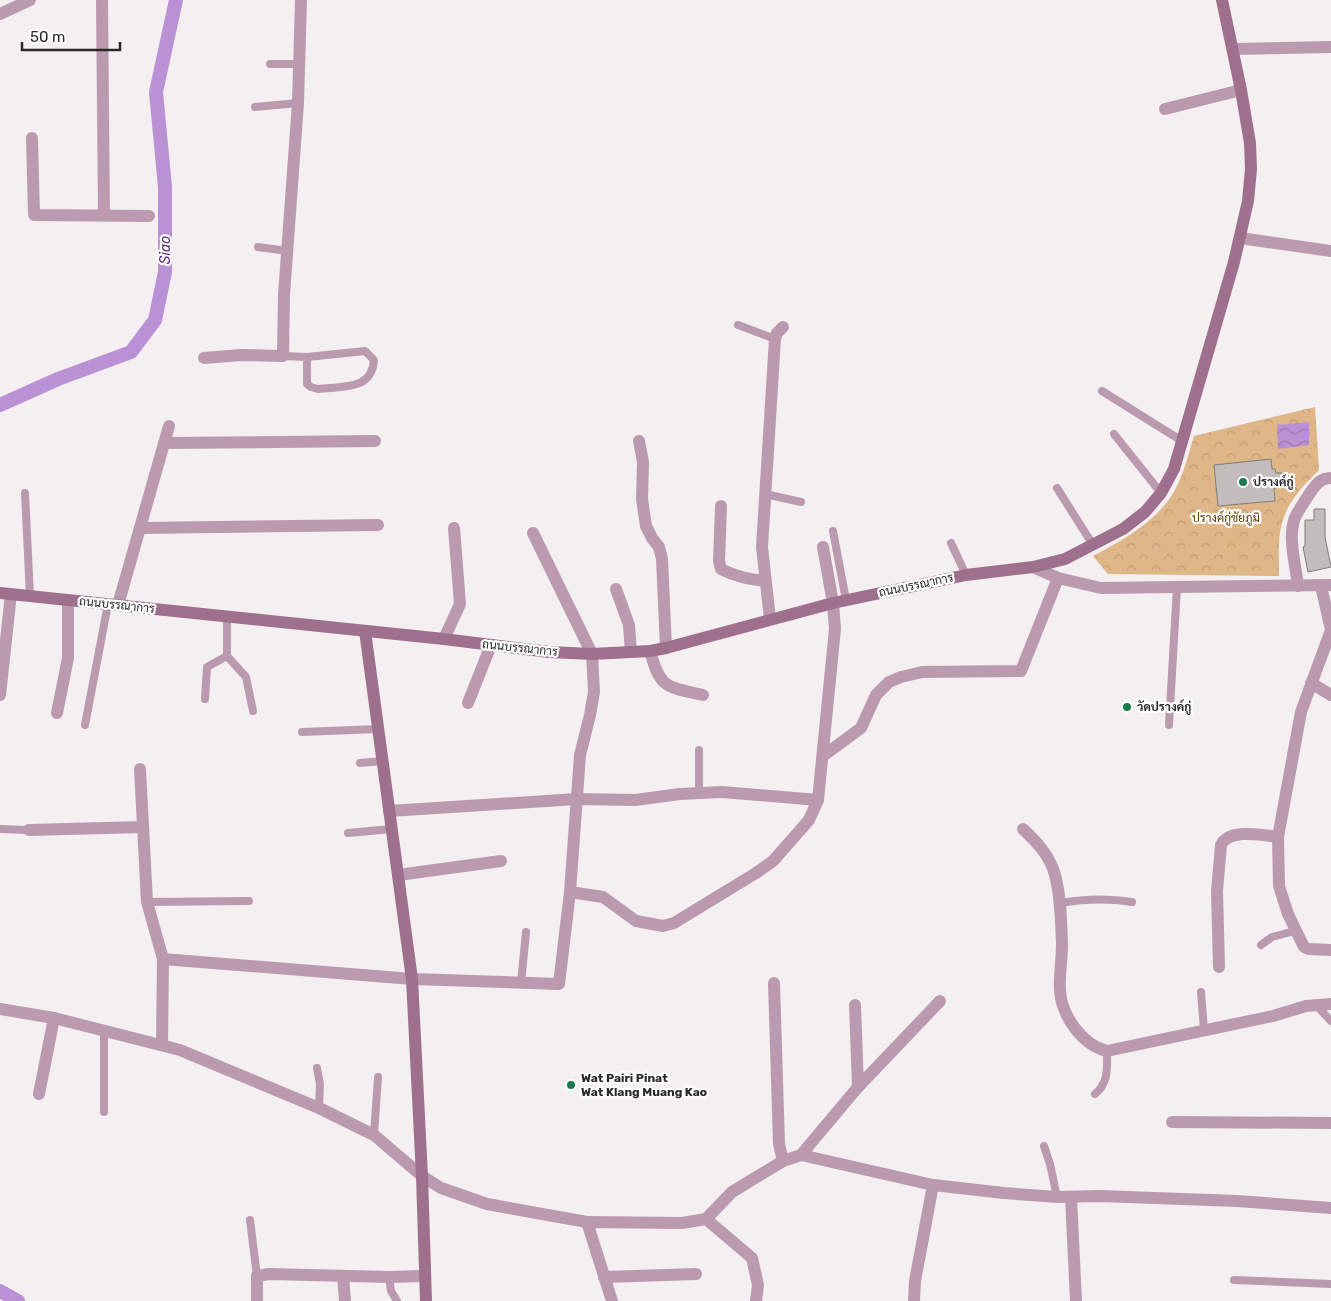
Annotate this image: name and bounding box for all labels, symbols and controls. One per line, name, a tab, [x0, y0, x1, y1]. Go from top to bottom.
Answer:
scale bar	[22, 20, 120, 52]
text: 50 m	[30, 28, 65, 46]
water label: Siao	[157, 236, 174, 264]
place label: ปรางค์กู่	[1253, 474, 1294, 490]
marker: ปรางค์กู่	[1237, 476, 1249, 488]
park label: ปรางค์กู่ชัยภูมิ	[1192, 510, 1260, 526]
street label: ถนนบรรณาการ	[877, 570, 955, 600]
street label: ถนนบรรณาการ	[78, 594, 156, 616]
street label: ถนนบรรณาการ	[481, 637, 559, 659]
place label: วัดปรางค์กู่	[1137, 699, 1191, 715]
marker: วัดปรางค์กู่	[1121, 701, 1133, 713]
place label: Wat Pairi Pinat Wat Klang Muang Kao	[581, 1071, 707, 1099]
marker: Wat Pairi Pinat Wat Klang Muang Kao	[565, 1079, 577, 1091]

